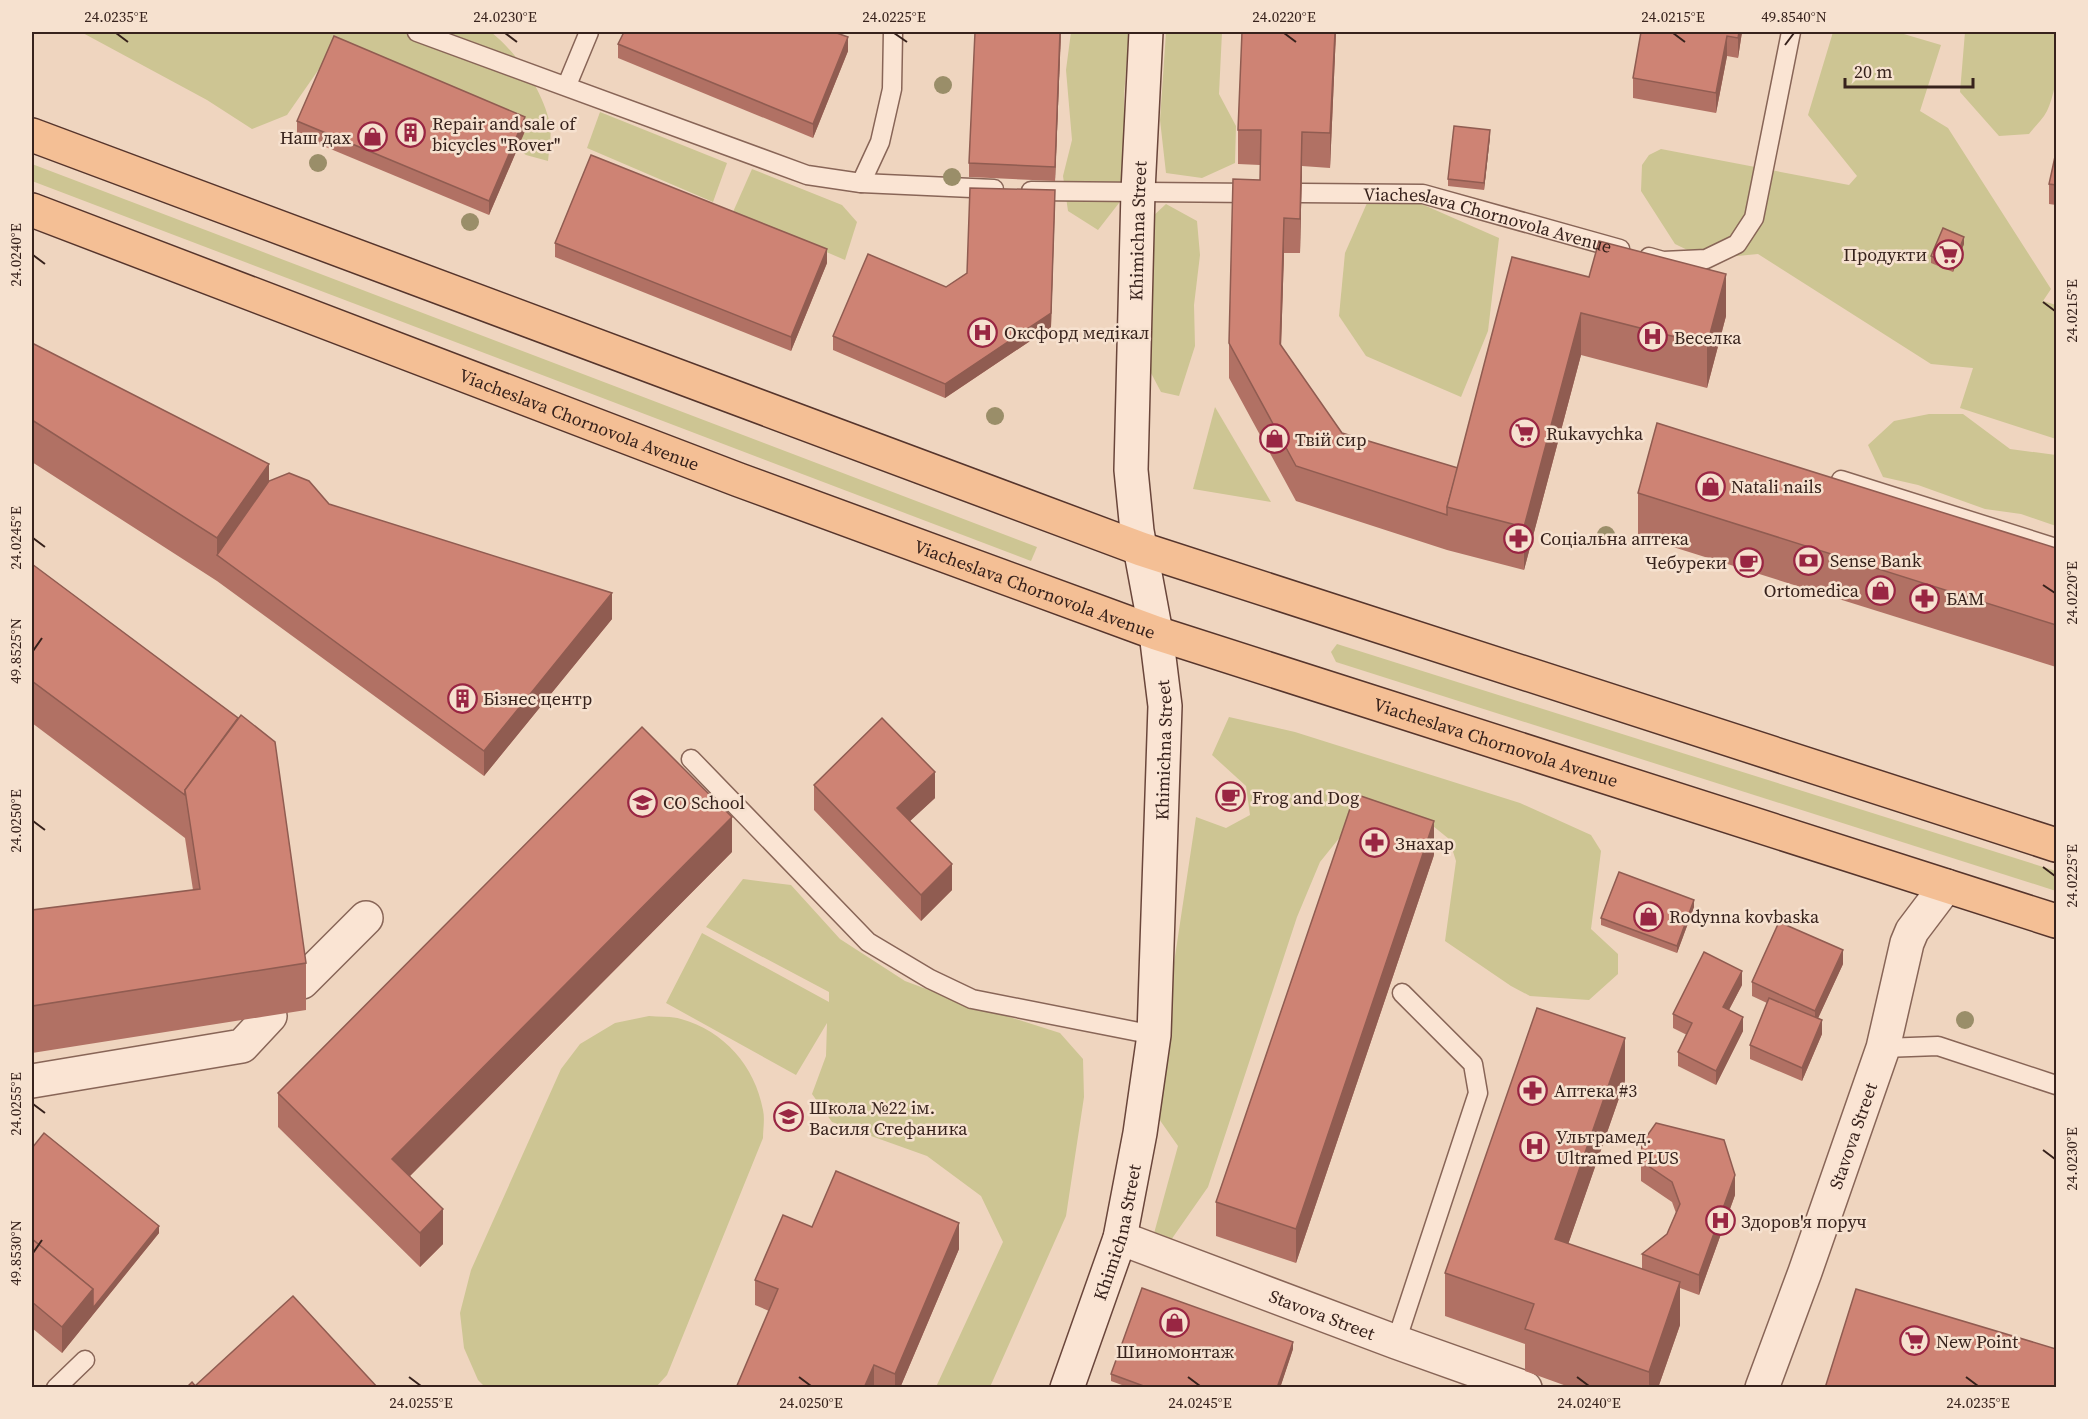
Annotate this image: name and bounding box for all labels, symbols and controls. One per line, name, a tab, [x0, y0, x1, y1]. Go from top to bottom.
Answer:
text: 24.0235°E	[84, 6, 148, 27]
text: 24.0230°E	[473, 6, 537, 27]
text: 24.0225°E	[862, 6, 926, 27]
text: 24.0220°E	[1252, 6, 1316, 27]
text: 24.0215°E	[1641, 6, 1705, 27]
text: 49.8540°N	[1761, 6, 1827, 27]
scale bar	[1845, 51, 1972, 89]
text: 20 m	[1854, 59, 1892, 84]
place label: Repair and sale of bicycles "Rover"	[432, 111, 577, 157]
building icon: Repair and sale of bicycles "Rover"	[395, 117, 427, 149]
shop icon: Наш дах	[356, 121, 388, 153]
place label: Наш дах	[280, 125, 352, 150]
street label: Khimichna Street	[1123, 160, 1152, 301]
street label: Viacheslava Chornovola Avenue	[1363, 181, 1615, 259]
text: 24.0240°E	[5, 223, 26, 287]
supermarket icon: Продукти	[1932, 238, 1964, 270]
place label: Продукти	[1843, 242, 1927, 267]
text: 24.0215°E	[2061, 279, 2082, 343]
hospital icon: Оксфорд медікал	[967, 316, 999, 348]
place label: Оксфорд медікал	[1004, 320, 1149, 345]
hospital icon: Веселка	[1637, 321, 1669, 353]
place label: Веселка	[1674, 325, 1742, 350]
street label: Viacheslava Chornovola Avenue	[456, 362, 703, 476]
supermarket icon: Rukavychka	[1509, 417, 1541, 449]
place label: Rukavychka	[1546, 421, 1644, 446]
shop icon: Твій сир	[1258, 423, 1290, 455]
place label: Твій сир	[1295, 427, 1367, 452]
shop icon: Natali nails	[1694, 470, 1726, 502]
place label: Natali nails	[1731, 474, 1822, 499]
text: 24.0245°E	[5, 506, 26, 570]
pharmacy icon: Соціальна аптека	[1503, 522, 1535, 554]
place label: Соціальна аптека	[1540, 526, 1690, 551]
street label: Viacheslava Chornovola Avenue	[911, 533, 1159, 644]
bank icon: Sense Bank	[1793, 544, 1825, 576]
cafe icon: Чебуреки	[1732, 546, 1764, 578]
place label: Sense Bank	[1830, 548, 1922, 573]
place label: Чебуреки	[1645, 550, 1727, 575]
text: 24.0220°E	[2061, 561, 2082, 625]
shop icon: Ortomedica	[1864, 574, 1896, 606]
place label: Ortomedica	[1764, 578, 1860, 603]
pharmacy icon: БАМ	[1909, 582, 1941, 614]
place label: БАМ	[1946, 586, 1985, 611]
text: 49.8525°N	[5, 618, 26, 684]
street label: Khimichna Street	[1149, 679, 1178, 821]
building icon: Бізнес центр	[446, 682, 478, 714]
place label: Бізнес центр	[483, 686, 592, 711]
street label: Viacheslava Chornovola Avenue	[1371, 691, 1621, 793]
cafe icon: Frog and Dog	[1215, 781, 1247, 813]
place label: Frog and Dog	[1252, 785, 1359, 810]
school or university icon: CO School	[626, 786, 658, 818]
text: 24.0250°E	[5, 789, 26, 853]
place label: CO School	[663, 790, 745, 815]
pharmacy icon: Знахар	[1358, 827, 1390, 859]
place label: Знахар	[1395, 831, 1454, 856]
text: 24.0225°E	[2061, 844, 2082, 908]
shop icon: Rodynna kovbaska	[1632, 900, 1664, 932]
place label: Rodynna kovbaska	[1669, 904, 1820, 929]
text: 24.0255°E	[5, 1072, 26, 1136]
pharmacy icon: Аптека #3	[1517, 1074, 1549, 1106]
place label: Аптека #3	[1554, 1078, 1637, 1103]
street label: Stavova Street	[1822, 1079, 1883, 1192]
place label: Школа №22 ім. Василя Стефаника	[809, 1095, 968, 1141]
school or university icon: Школа №22 ім. Василя Стефаника	[772, 1101, 804, 1133]
place label: Ультрамед. Ultramed PLUS	[1556, 1124, 1679, 1170]
text: 24.0230°E	[2061, 1127, 2082, 1191]
hospital icon: Ультрамед. Ultramed PLUS	[1519, 1130, 1551, 1162]
street label: Khimichna Street	[1087, 1162, 1146, 1304]
hospital icon: Здоров'я поруч	[1704, 1205, 1736, 1237]
place label: Здоров'я поруч	[1741, 1209, 1867, 1234]
text: 49.8530°N	[5, 1220, 26, 1286]
street label: Stavova Street	[1266, 1283, 1379, 1345]
shop icon: Шиномонтаж	[1159, 1306, 1191, 1338]
supermarket icon: New Point	[1899, 1325, 1931, 1357]
place label: New Point	[1936, 1329, 2018, 1354]
place label: Шиномонтаж	[1116, 1339, 1234, 1364]
text: 24.0255°E	[389, 1392, 453, 1413]
text: 24.0250°E	[779, 1392, 843, 1413]
text: 24.0245°E	[1168, 1392, 1232, 1413]
text: 24.0240°E	[1557, 1392, 1621, 1413]
text: 24.0235°E	[1946, 1392, 2010, 1413]

